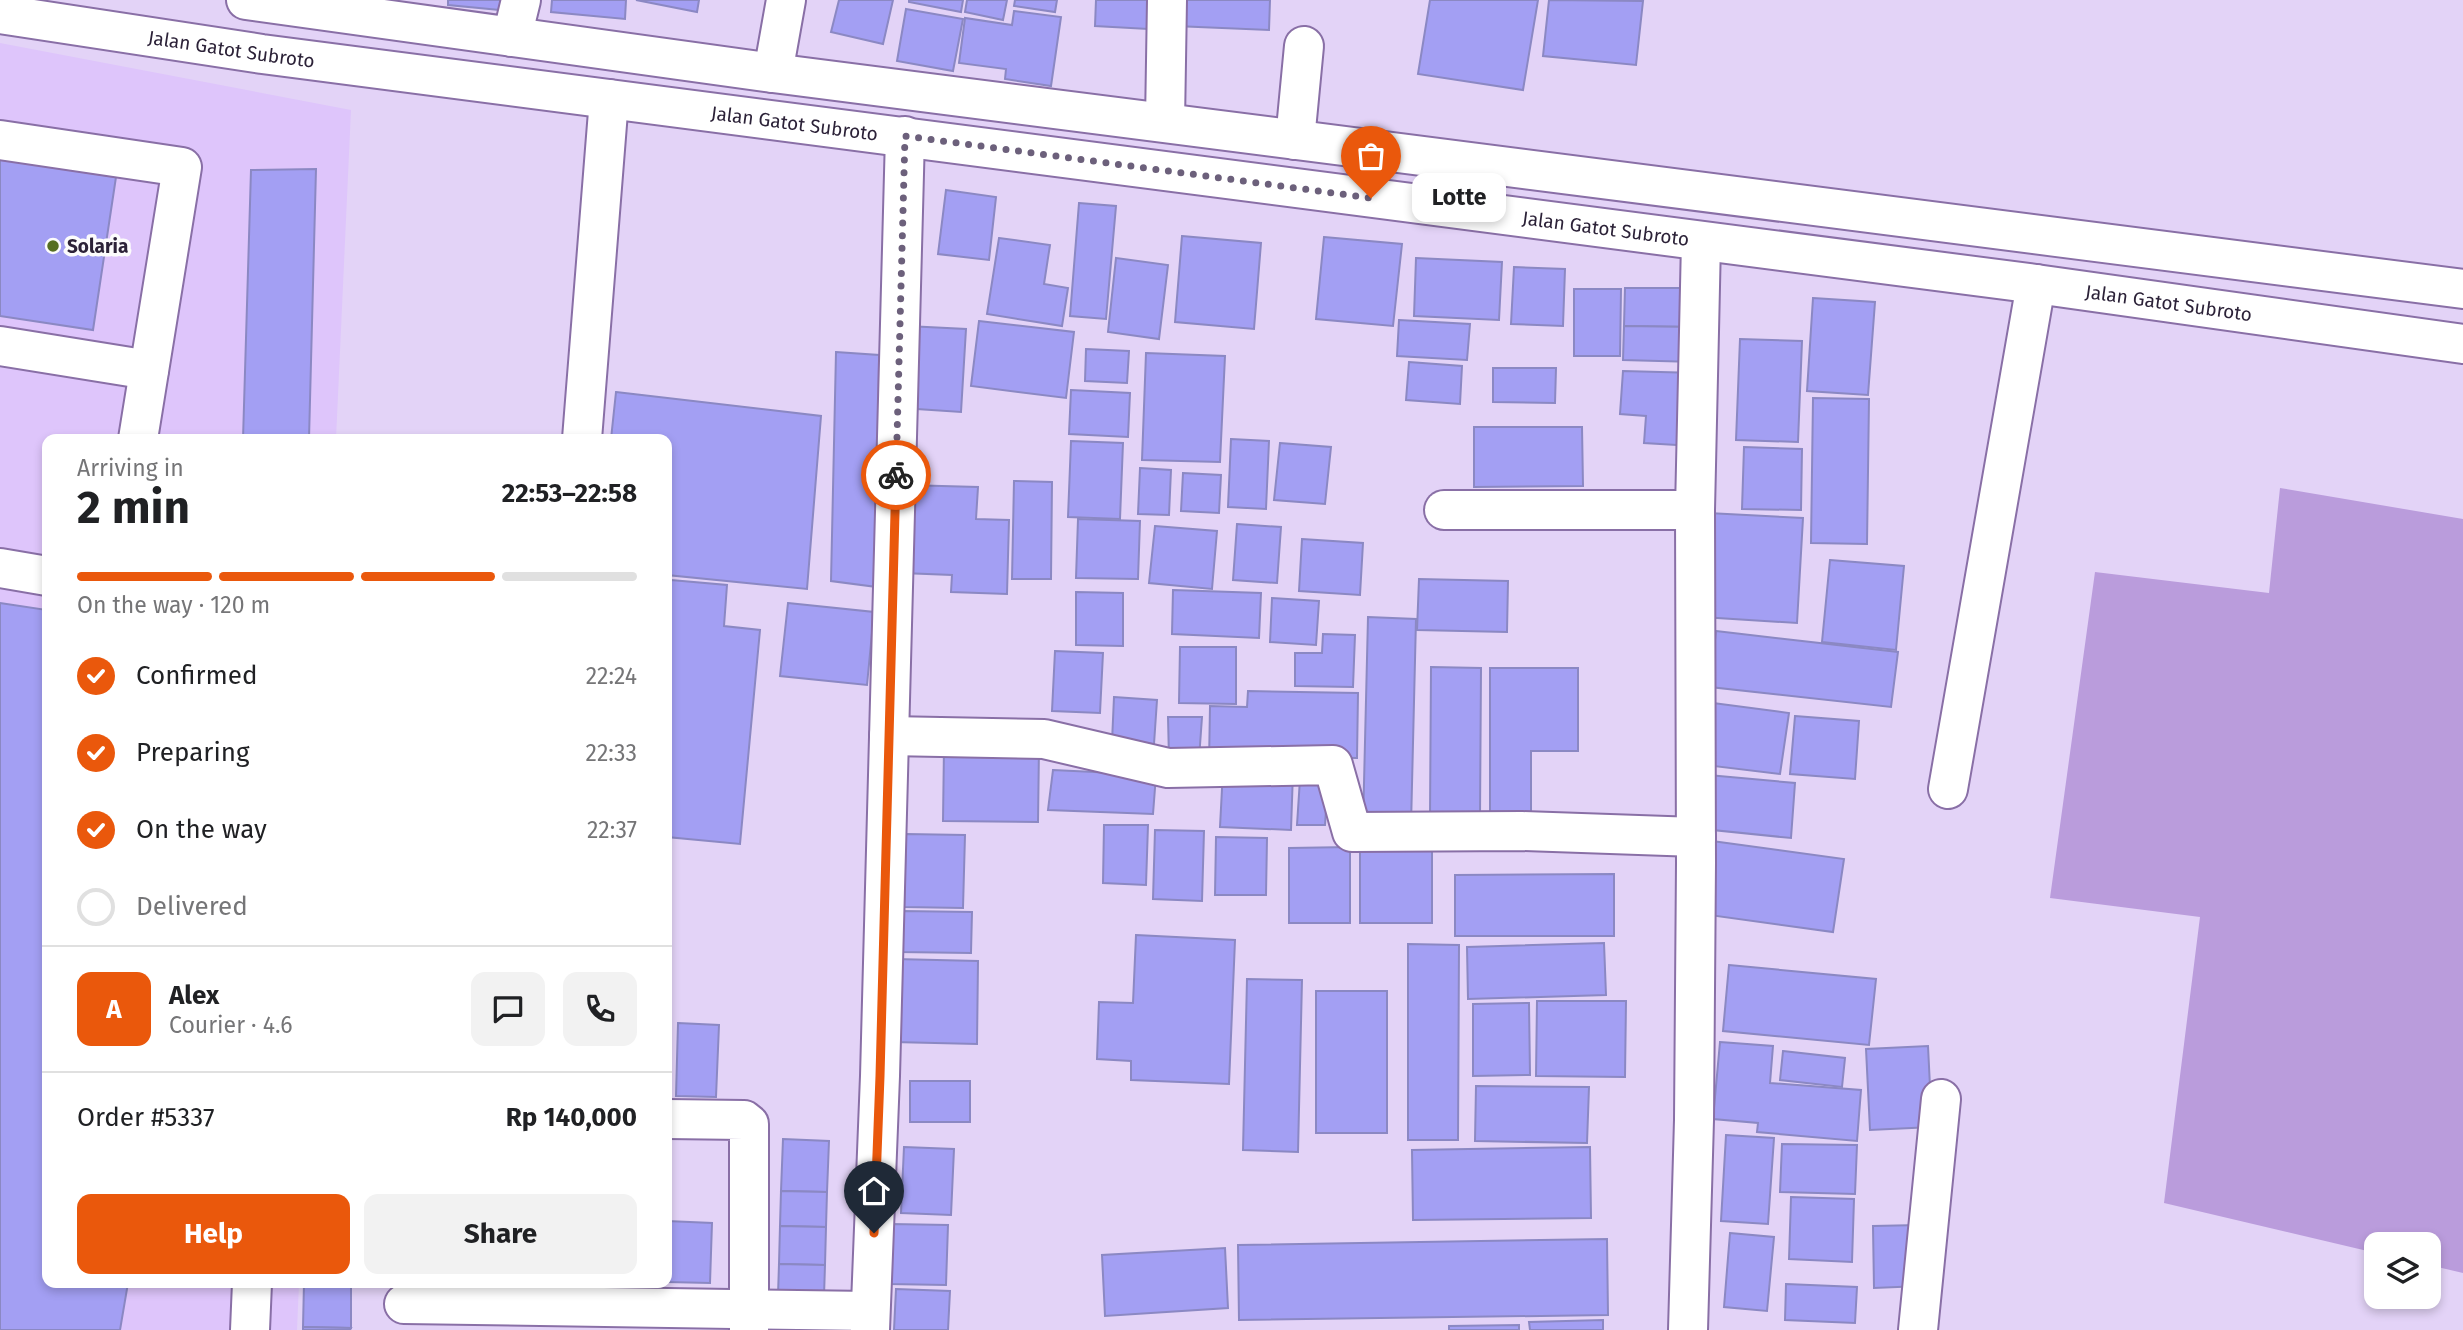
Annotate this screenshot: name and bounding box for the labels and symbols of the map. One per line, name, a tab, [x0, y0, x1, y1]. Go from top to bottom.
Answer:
street label: Jalan Gatot Subroto	[146, 26, 316, 73]
street label: Jalan Gatot Subroto	[710, 101, 879, 146]
pin	[1341, 126, 1401, 198]
callout: Lotte	[1413, 174, 1508, 222]
street label: Jalan Gatot Subroto	[1521, 206, 1691, 251]
place label: Solaria	[67, 235, 128, 258]
marker: Solaria	[45, 238, 61, 254]
street label: Jalan Gatot Subroto	[2084, 280, 2254, 326]
courier	[861, 440, 931, 510]
pin	[844, 1161, 904, 1233]

